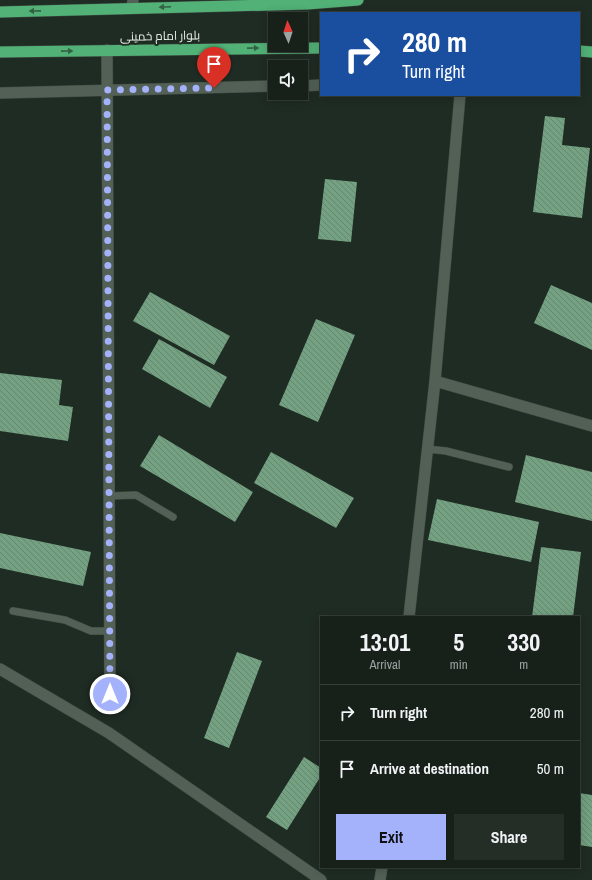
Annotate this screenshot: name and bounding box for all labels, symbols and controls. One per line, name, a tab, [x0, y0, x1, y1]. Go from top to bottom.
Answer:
one-way arrow	[159, 4, 171, 11]
one-way arrow	[28, 8, 41, 14]
north arrow	[268, 12, 308, 52]
map controls	[268, 12, 308, 100]
text: 280 m	[402, 23, 467, 61]
street label: بلوار امام خمینی	[120, 27, 200, 45]
icon: right	[336, 28, 388, 80]
one-way arrow	[247, 45, 260, 51]
pin	[197, 47, 231, 88]
one-way arrow	[61, 48, 74, 54]
icon: arrive	[203, 53, 225, 75]
text: Turn right	[402, 59, 465, 84]
button: sound	[268, 60, 308, 100]
text: 13:01	[360, 626, 410, 658]
text: 5	[453, 626, 464, 658]
text: 330	[507, 626, 540, 658]
text: Arrival	[370, 656, 400, 673]
text: min	[450, 656, 468, 673]
text: m	[519, 656, 528, 673]
position arrow	[89, 673, 131, 715]
icon: right	[336, 702, 358, 724]
text: Turn right	[370, 702, 427, 723]
text: 280 m	[530, 702, 564, 723]
icon: arrive	[336, 758, 358, 780]
text: Arrive at destination	[370, 758, 489, 779]
text: 50 m	[537, 758, 564, 779]
button: Exit	[336, 814, 446, 860]
button: Share	[454, 814, 564, 860]

